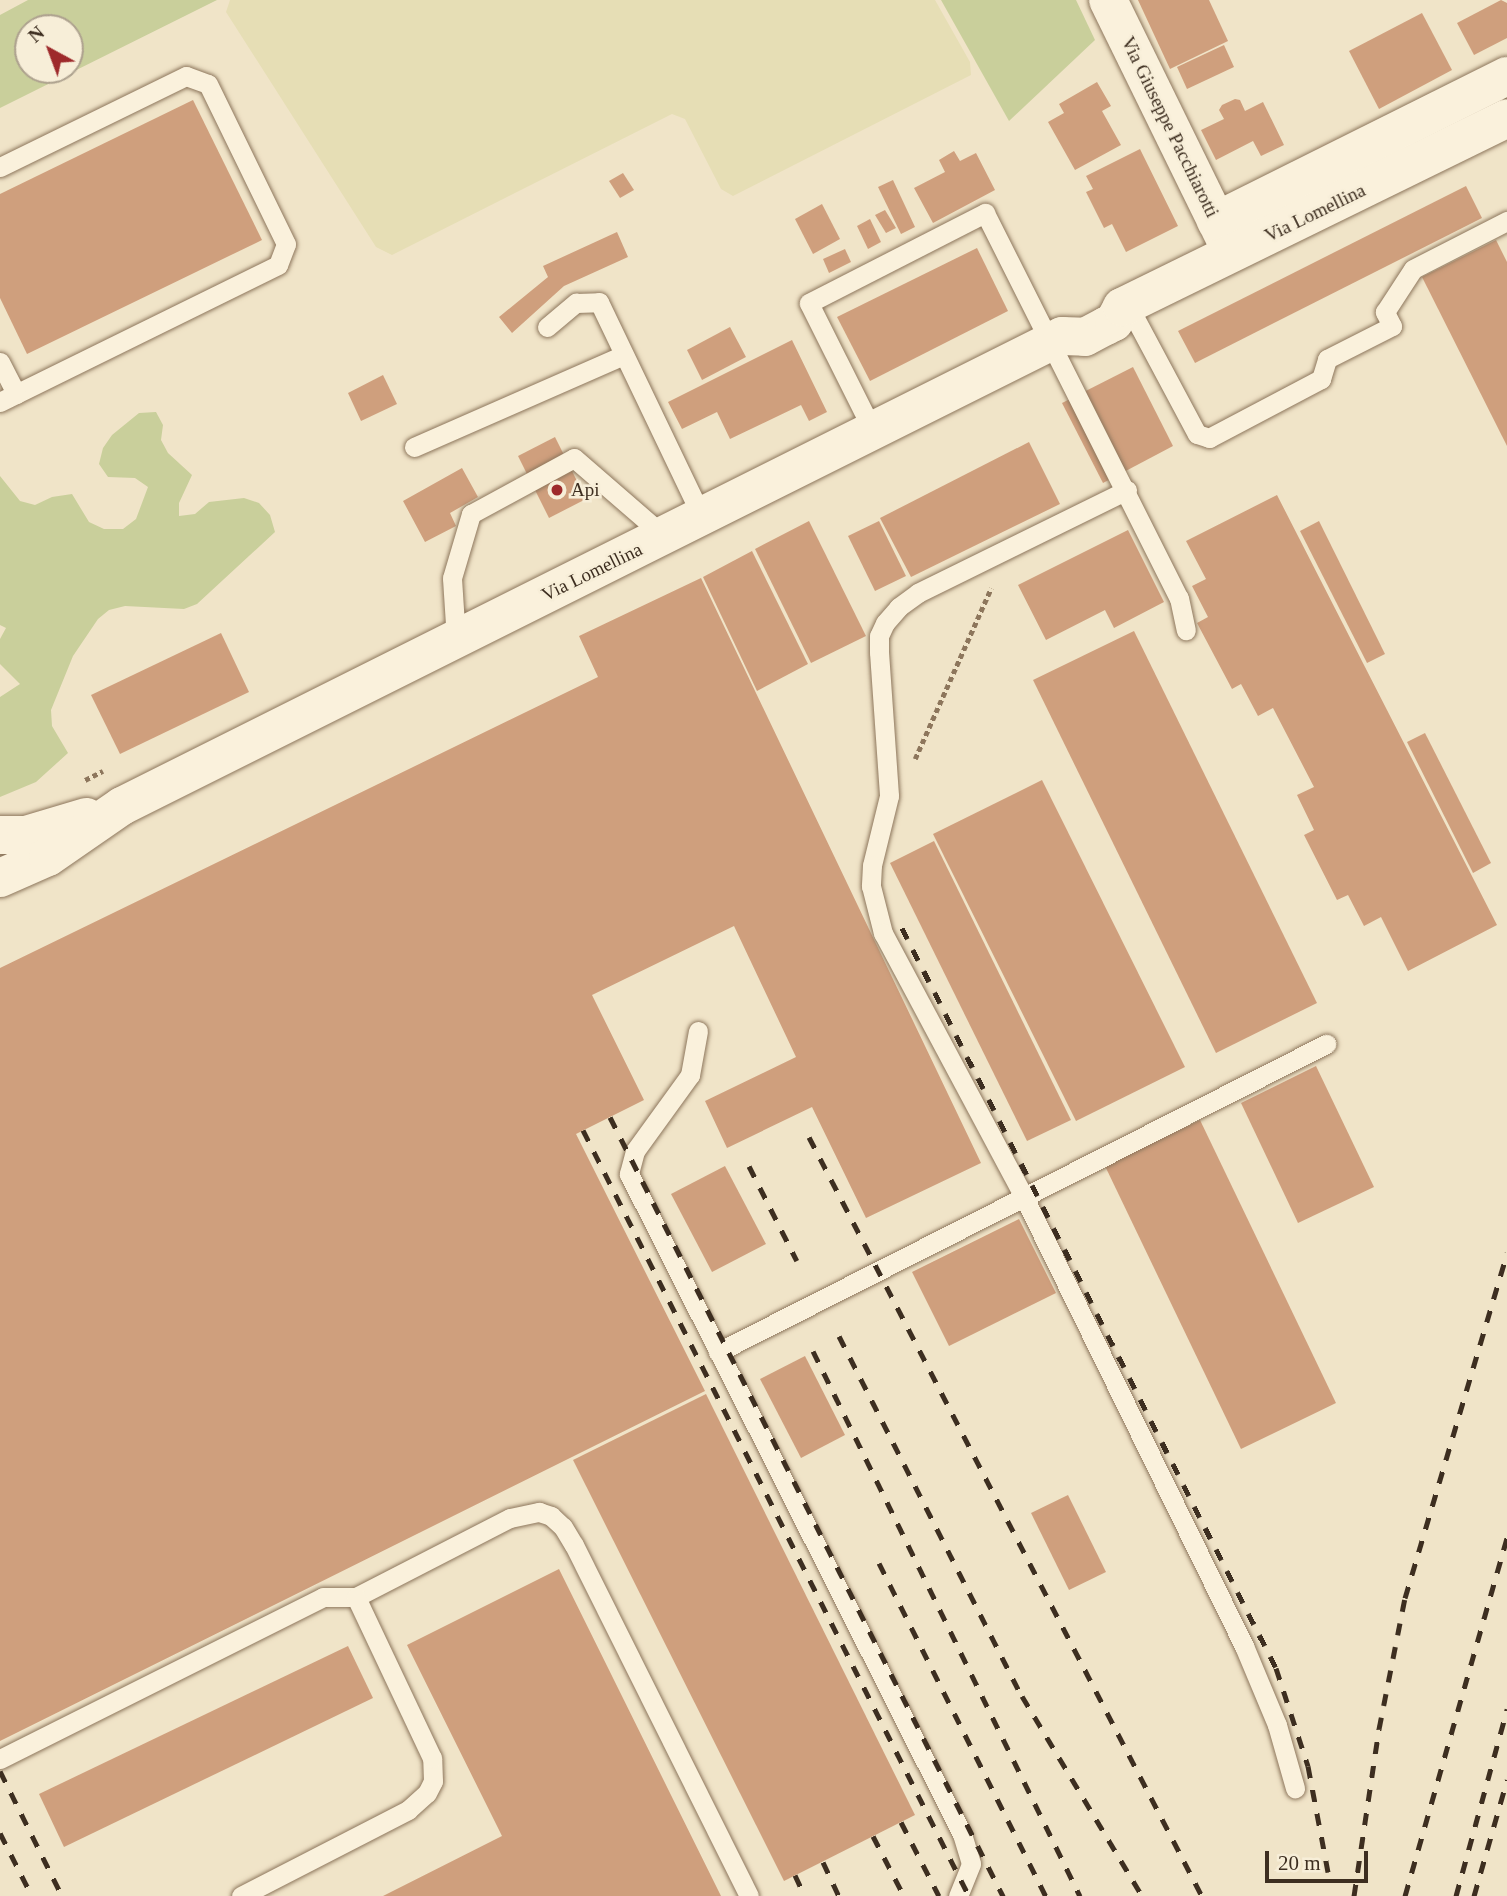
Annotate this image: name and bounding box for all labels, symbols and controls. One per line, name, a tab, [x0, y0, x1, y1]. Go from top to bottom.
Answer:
north arrow	[14, 14, 84, 84]
text: N	[24, 22, 48, 47]
street label: Via Giuseppe Pacchiarotti	[1116, 33, 1224, 221]
street label: Via Lomellina	[1261, 179, 1369, 247]
place label: Api	[571, 479, 600, 501]
marker: Api	[549, 482, 565, 498]
street label: Via Lomellina	[538, 538, 646, 606]
scale bar	[1269, 1836, 1372, 1880]
text: 20 m	[1278, 1851, 1321, 1875]

